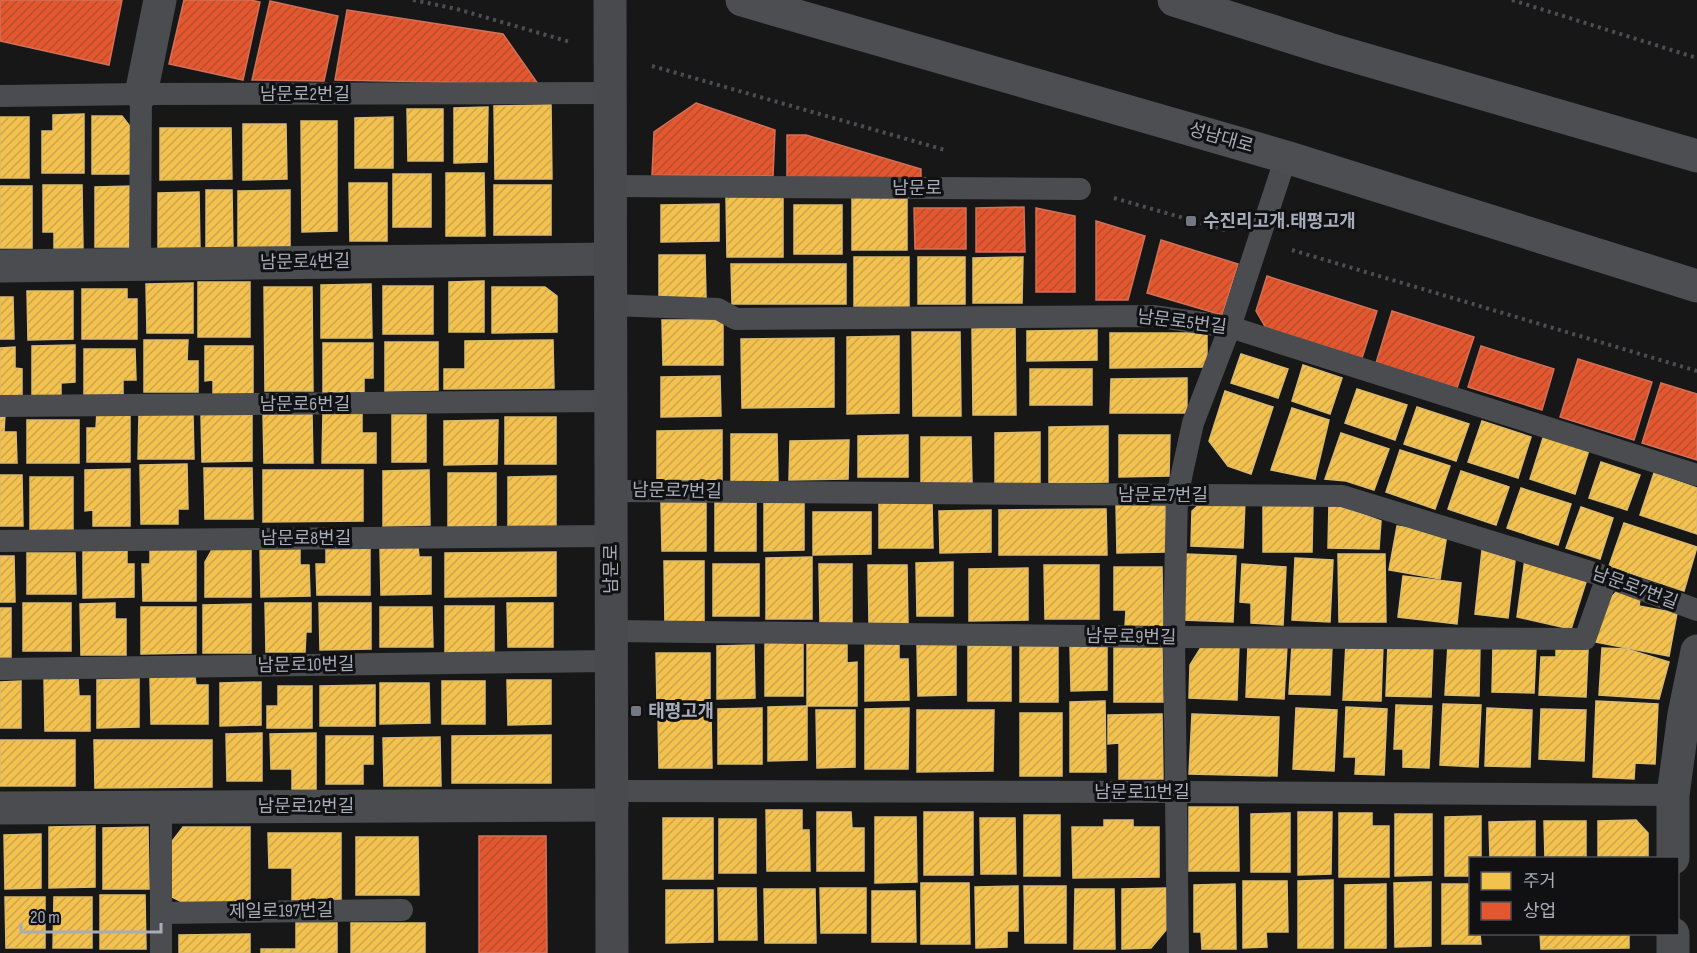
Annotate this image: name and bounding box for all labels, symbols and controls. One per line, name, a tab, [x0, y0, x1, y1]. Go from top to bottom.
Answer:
street label: 남문로2번길	[260, 84, 350, 105]
street label: 성남대로	[1186, 119, 1256, 157]
street label: 남문로	[892, 178, 942, 199]
place label: 수진리고개.태평고개	[1203, 211, 1356, 232]
marker: 수진리고개.태평고개	[1184, 214, 1198, 228]
street label: 남문로4번길	[260, 251, 350, 273]
street label: 남문로5번길	[1136, 306, 1228, 338]
street label: 남문로6번길	[260, 394, 350, 415]
street label: 남문로7번길	[632, 480, 722, 502]
street label: 남문로7번길	[1118, 485, 1208, 506]
street label: 남문로8번길	[261, 528, 351, 549]
street label: 남문로	[601, 544, 622, 594]
street label: 남문로7번길	[1589, 563, 1681, 613]
street label: 남문로9번길	[1085, 626, 1177, 648]
street label: 남문로10번길	[257, 654, 355, 676]
place label: 태평고개	[648, 701, 714, 722]
marker: 태평고개	[629, 704, 643, 718]
street label: 남문로11번길	[1094, 782, 1190, 803]
street label: 남문로12번길	[258, 796, 354, 817]
legend	[1469, 857, 1679, 935]
text: 주거	[1523, 871, 1556, 892]
scale bar	[21, 896, 160, 934]
street label: 제일로197번길	[229, 900, 333, 922]
text: 상업	[1523, 901, 1556, 922]
text: 20 m	[30, 907, 60, 928]

